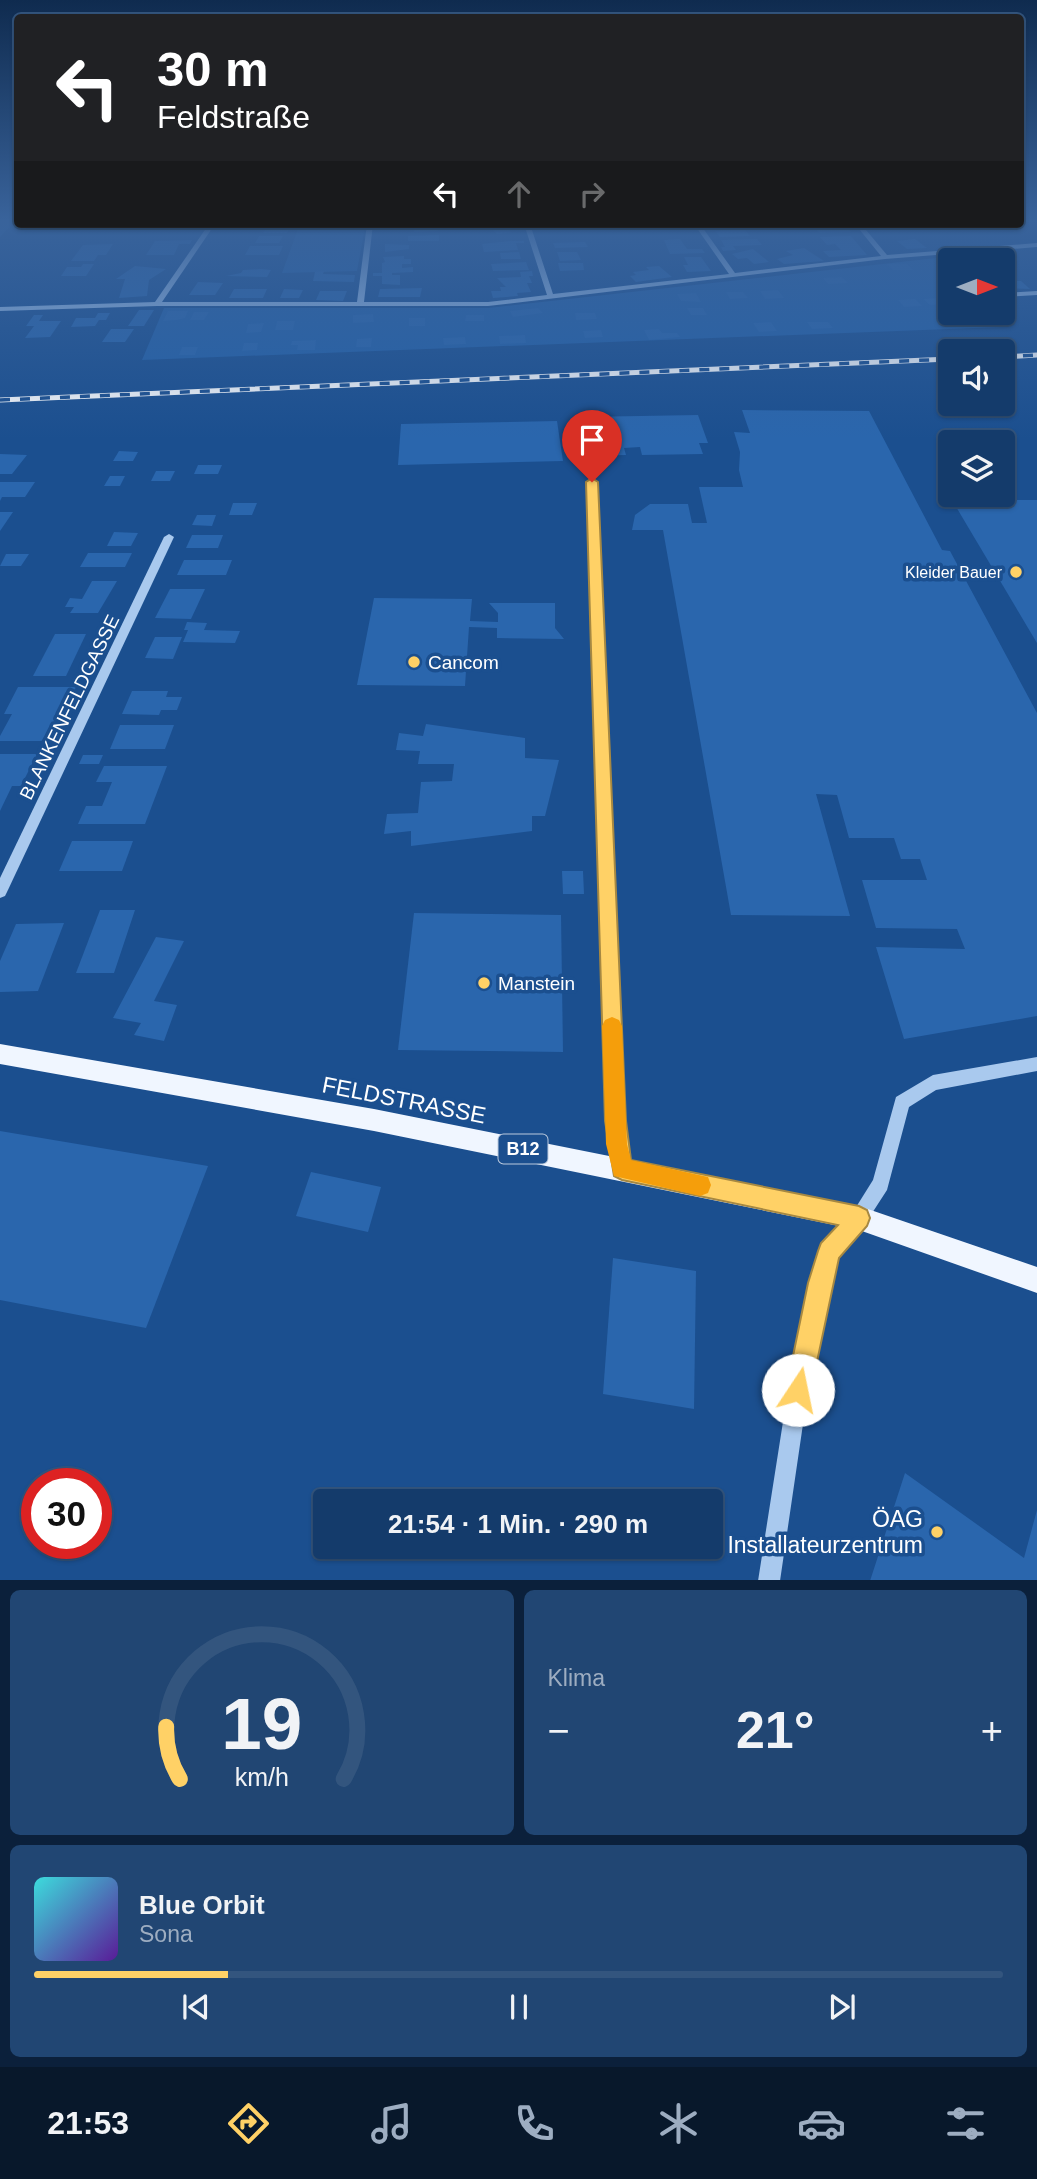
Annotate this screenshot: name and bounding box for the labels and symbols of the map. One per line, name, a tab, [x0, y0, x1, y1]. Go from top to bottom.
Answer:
north arrow	[938, 248, 1015, 326]
pin	[562, 410, 622, 482]
place label: Kleider Bauer	[905, 564, 1003, 581]
marker: Kleider Bauer	[1008, 564, 1024, 580]
street label: BLANKENFELDGASSE	[16, 612, 123, 803]
place label: Cancom	[428, 652, 499, 673]
marker: Cancom	[406, 654, 422, 670]
place label: Manstein	[498, 973, 575, 994]
marker: Manstein	[476, 975, 492, 991]
street label: FELDSTRASSE	[320, 1071, 488, 1129]
road number: B12	[498, 1134, 548, 1164]
position arrow	[761, 1353, 835, 1427]
speed limit sign: 30	[21, 1468, 112, 1559]
place label: ÖAG Installateurzentrum	[727, 1506, 923, 1558]
marker: ÖAG Installateurzentrum	[929, 1524, 945, 1540]

